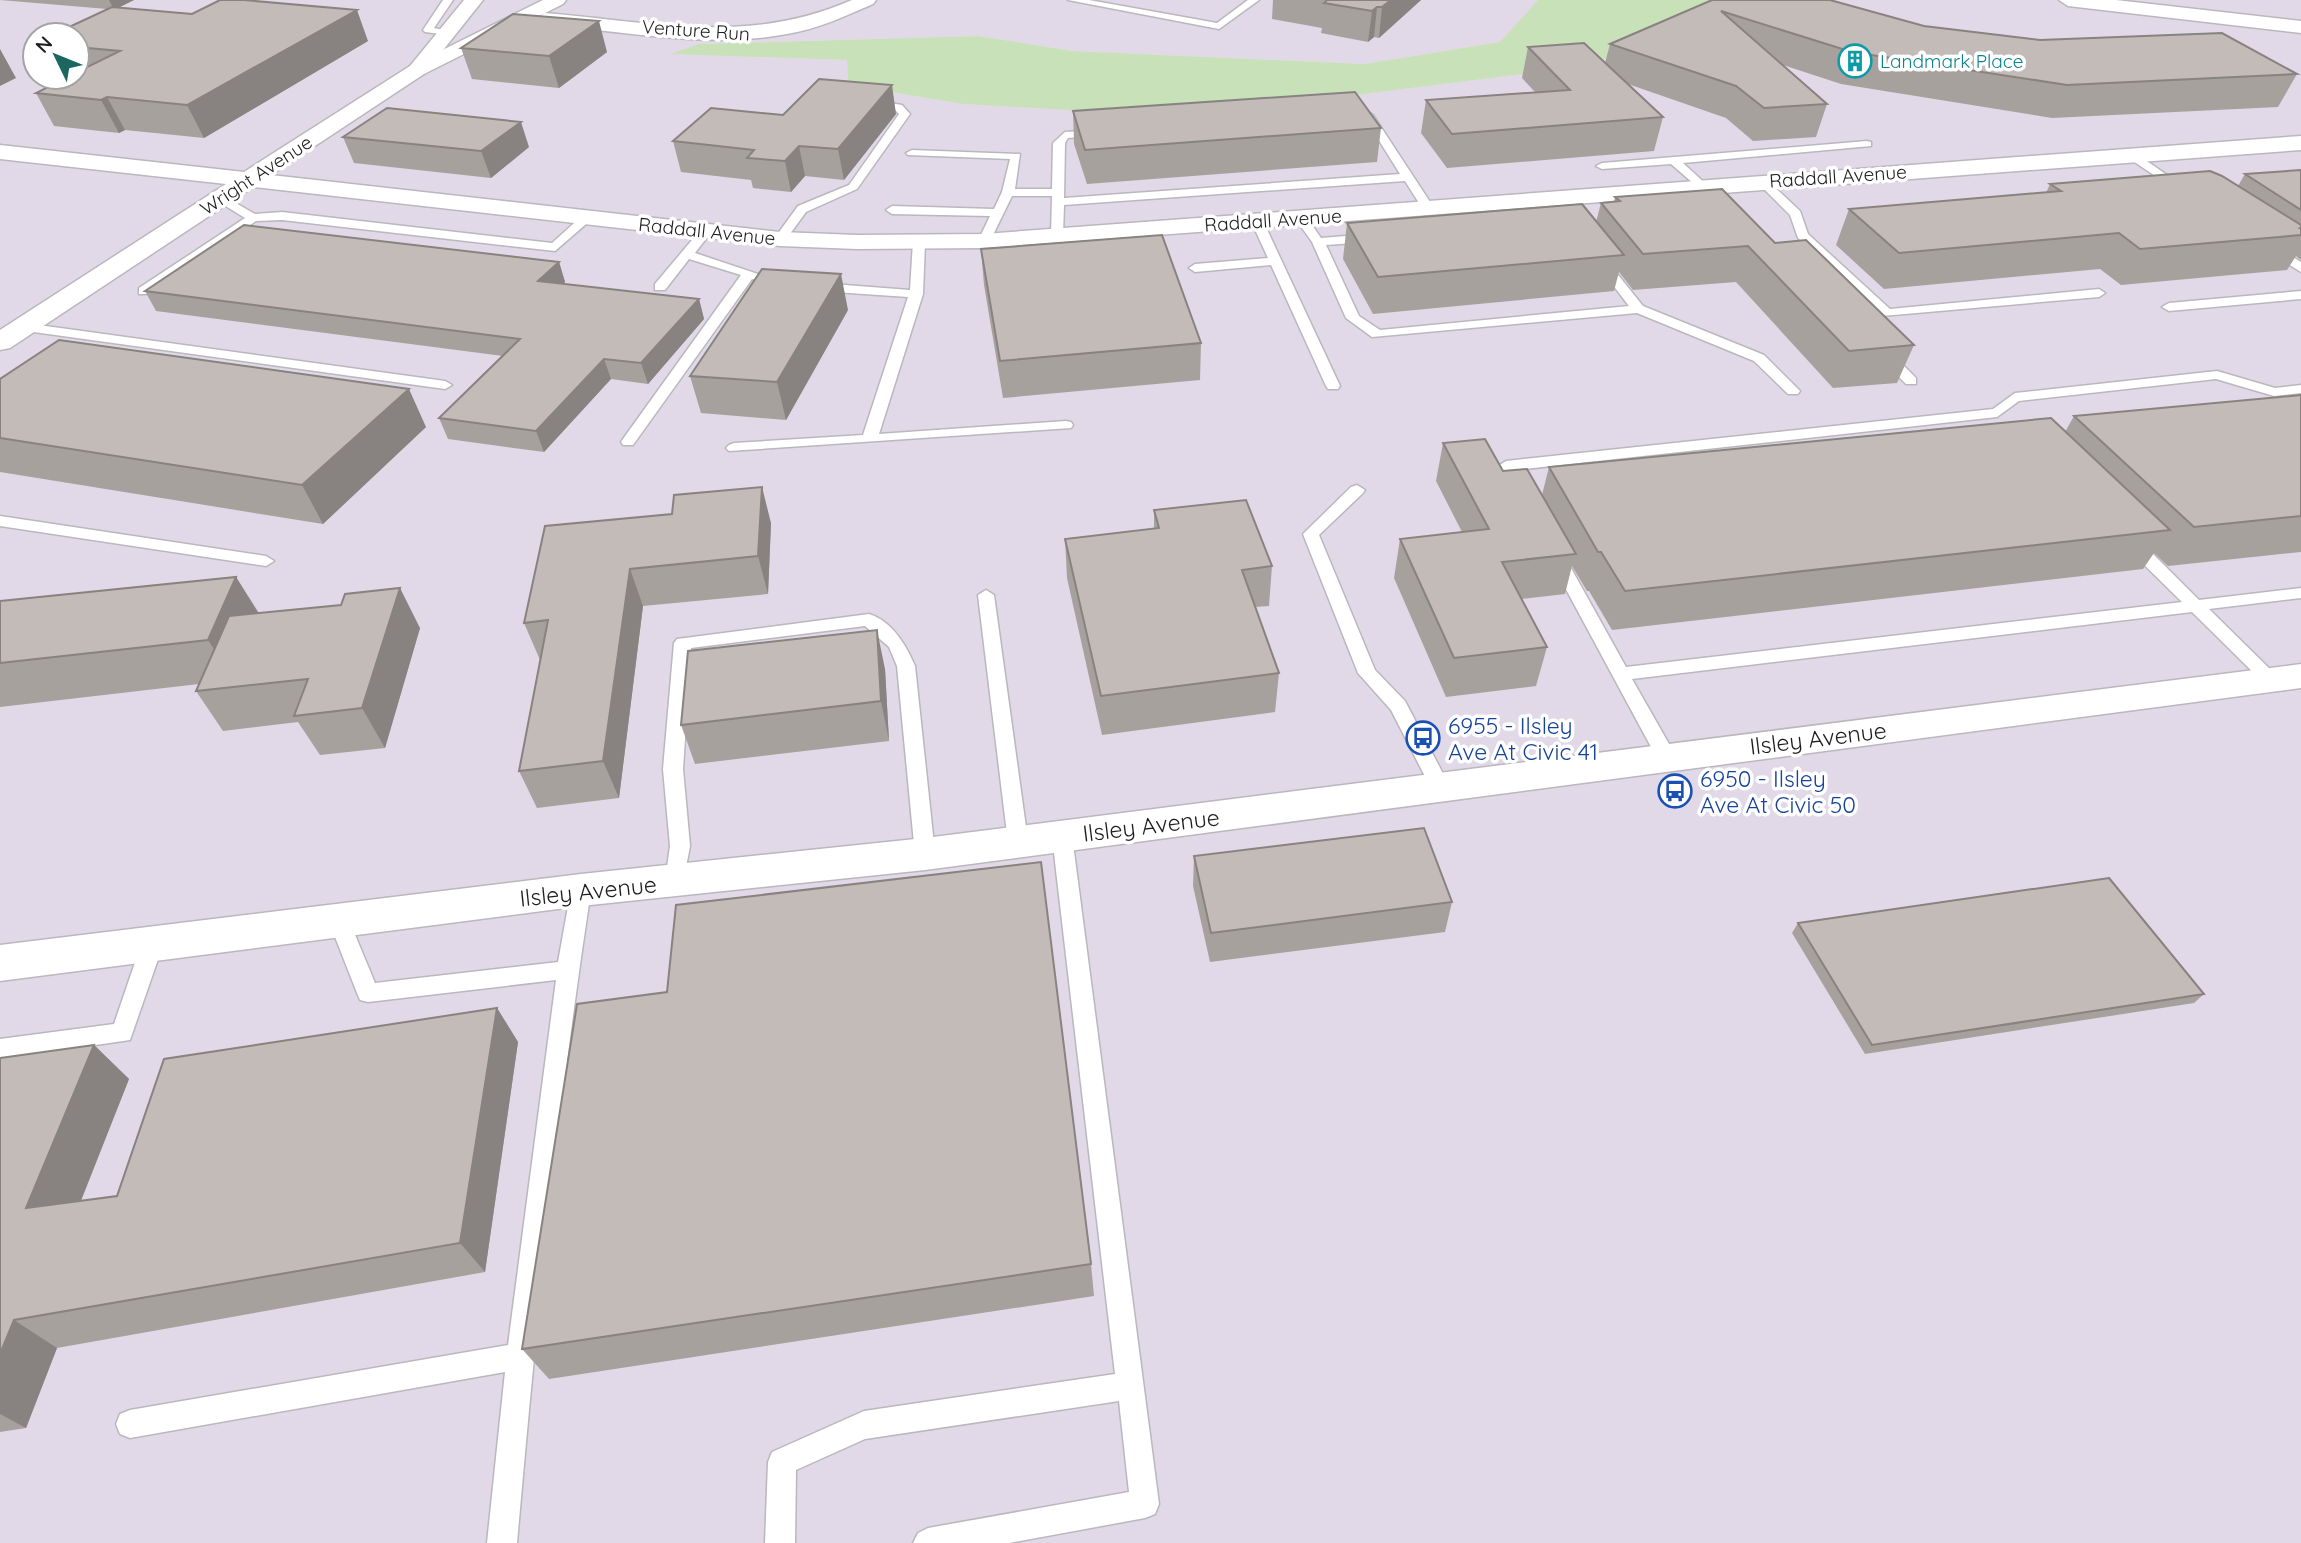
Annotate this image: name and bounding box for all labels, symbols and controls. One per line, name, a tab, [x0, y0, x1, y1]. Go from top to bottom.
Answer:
street label: Venture Run	[641, 14, 751, 46]
north arrow	[21, 21, 91, 91]
text: N	[30, 31, 57, 58]
building icon: Landmark Place	[1836, 42, 1874, 80]
place label: Landmark Place	[1880, 49, 2023, 73]
street label: Wright Avenue	[195, 130, 317, 220]
street label: Raddall Avenue	[1768, 159, 1908, 193]
street label: Raddall Avenue	[1203, 203, 1343, 237]
street label: Raddall Avenue	[637, 212, 777, 250]
place label: 6955 - Ilsley Ave At Civic 41	[1448, 711, 1598, 766]
street label: Ilsley Avenue	[1748, 715, 1888, 761]
bus stop icon: 6955 - Ilsley Ave At Civic 41	[1404, 719, 1442, 757]
place label: 6950 - Ilsley Ave At Civic 50	[1700, 764, 1856, 819]
bus stop icon: 6950 - Ilsley Ave At Civic 50	[1656, 772, 1694, 810]
street label: Ilsley Avenue	[1081, 802, 1221, 848]
street label: Ilsley Avenue	[518, 869, 658, 913]

